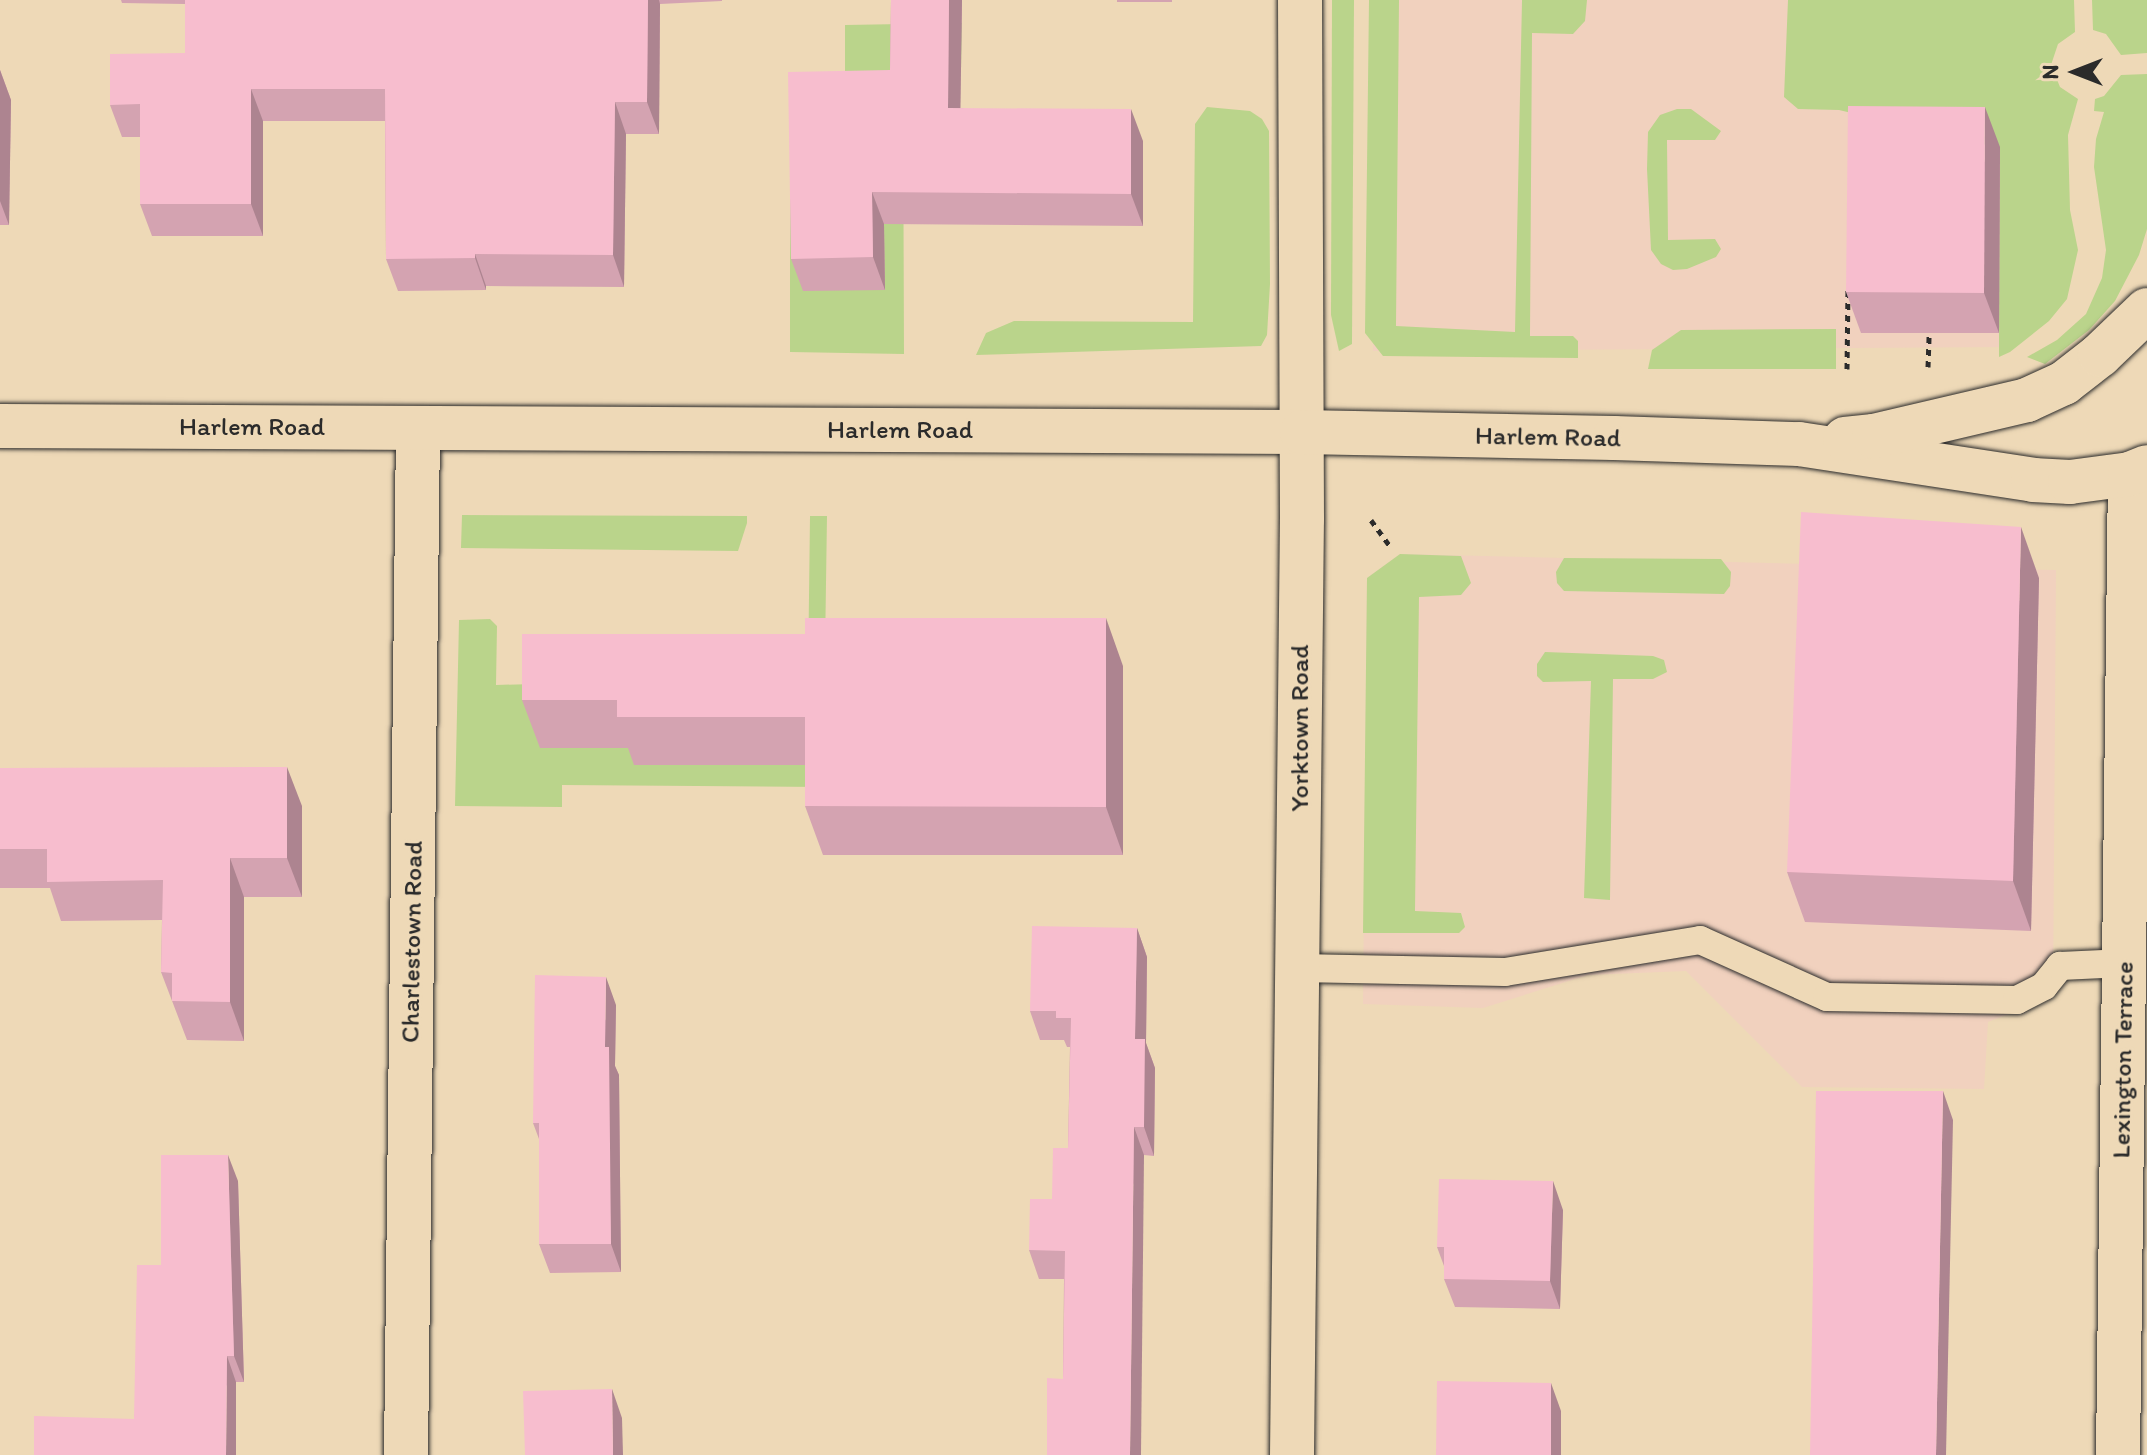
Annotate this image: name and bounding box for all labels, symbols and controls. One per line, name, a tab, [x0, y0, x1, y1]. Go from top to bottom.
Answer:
north arrow	[2035, 32, 2115, 112]
text: N	[2037, 65, 2064, 79]
street label: Harlem Road	[179, 411, 325, 443]
street label: Harlem Road	[827, 414, 973, 446]
street label: Harlem Road	[1475, 420, 1621, 454]
street label: Yorktown Road	[1284, 645, 1316, 811]
street label: Charlestown Road	[395, 840, 429, 1044]
street label: Lexington Terrace	[2106, 961, 2140, 1159]

